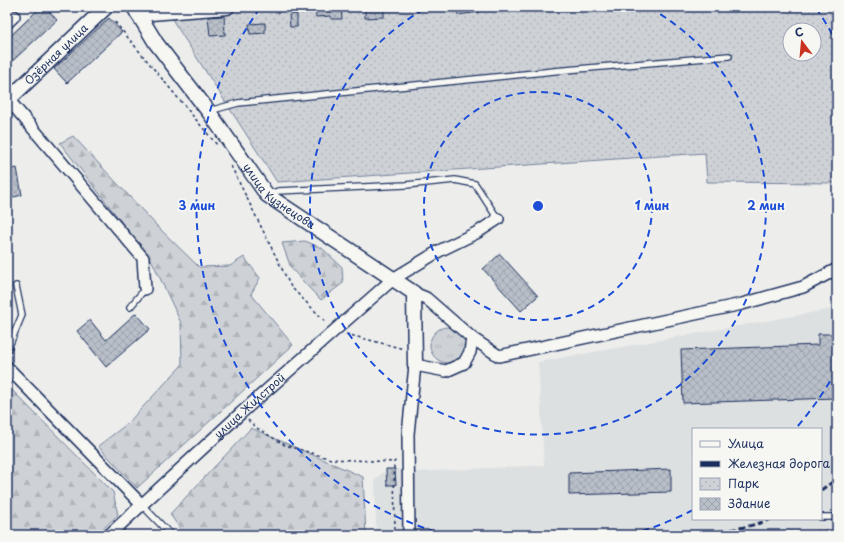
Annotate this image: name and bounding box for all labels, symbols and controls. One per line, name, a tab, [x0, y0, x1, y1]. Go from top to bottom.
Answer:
street label: Озёрная улица	[20, 19, 92, 88]
north arrow	[782, 22, 822, 62]
text: С	[793, 23, 805, 41]
street label: улица Кузнецова	[239, 159, 319, 233]
text: 3 мин	[179, 196, 216, 214]
text: 1 мин	[635, 196, 670, 214]
text: 2 мин	[747, 196, 785, 214]
centre of rings	[531, 199, 545, 213]
street label: улица Жилстрой	[210, 369, 289, 442]
legend	[692, 428, 822, 520]
text: Улица	[728, 434, 764, 452]
text: Железная дорога	[728, 454, 831, 472]
text: Парк	[728, 474, 760, 492]
text: Здание	[728, 494, 770, 512]

